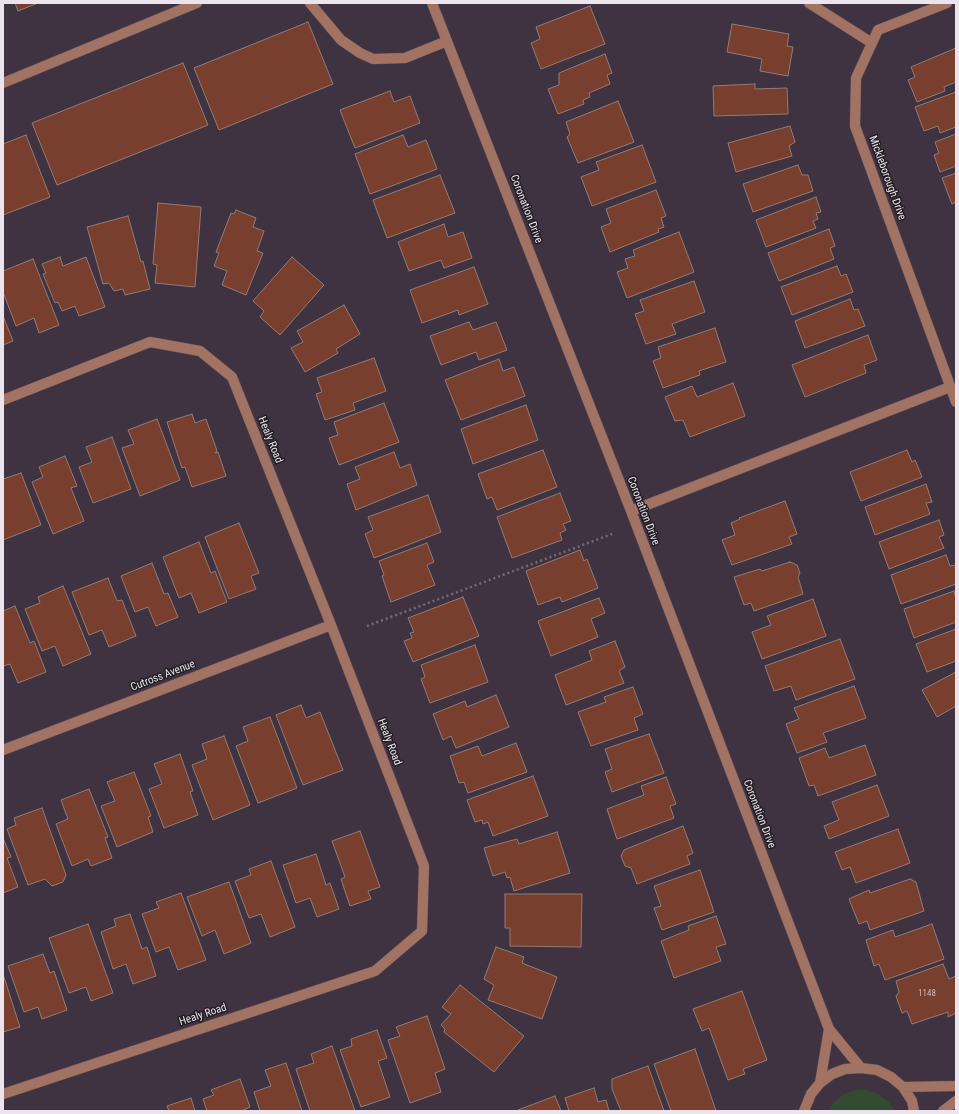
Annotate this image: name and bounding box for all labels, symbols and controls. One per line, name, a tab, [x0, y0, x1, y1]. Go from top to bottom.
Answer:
street label: Mickleborough Drive	[866, 134, 908, 222]
street label: Coronation Drive	[507, 173, 545, 245]
street label: Healy Road	[255, 415, 285, 465]
street label: Coronation Drive	[624, 475, 662, 547]
street label: Cutross Avenue	[129, 658, 197, 694]
street label: Healy Road	[374, 717, 404, 767]
street label: Coronation Drive	[740, 778, 778, 850]
house number: 1148	[918, 989, 936, 999]
street label: Healy Road	[178, 1001, 228, 1029]

